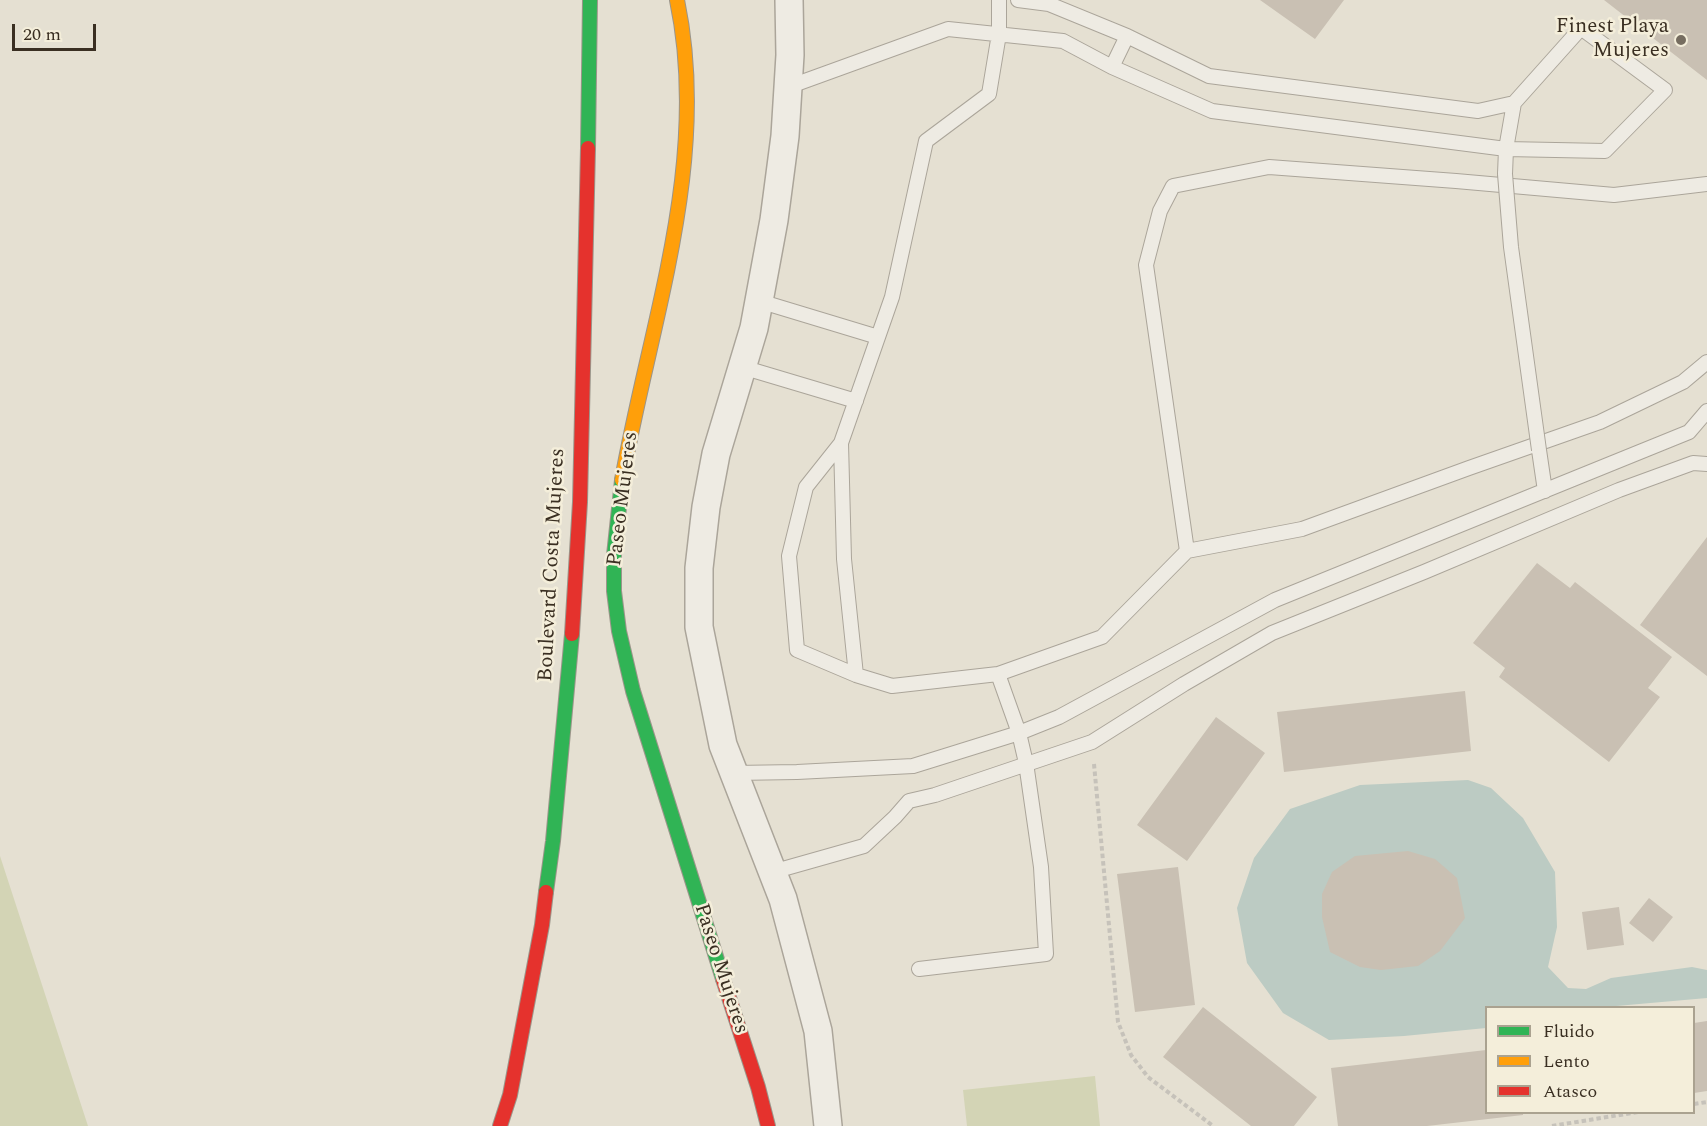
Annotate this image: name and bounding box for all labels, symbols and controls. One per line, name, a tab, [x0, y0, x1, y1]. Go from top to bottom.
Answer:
scale bar	[15, 12, 99, 50]
place label: Finest Playa Mujeres	[1556, 15, 1669, 65]
text: 20 m	[23, 21, 61, 48]
marker: Finest Playa Mujeres	[1674, 33, 1688, 47]
street label: Paseo Mujeres	[603, 430, 645, 568]
street label: Boulevard Costa Mujeres	[534, 448, 572, 682]
street label: Paseo Mujeres	[687, 901, 753, 1037]
legend	[1485, 1006, 1695, 1114]
text: Fluido	[1543, 1018, 1595, 1045]
text: Lento	[1543, 1048, 1590, 1075]
text: Atasco	[1543, 1078, 1597, 1105]

